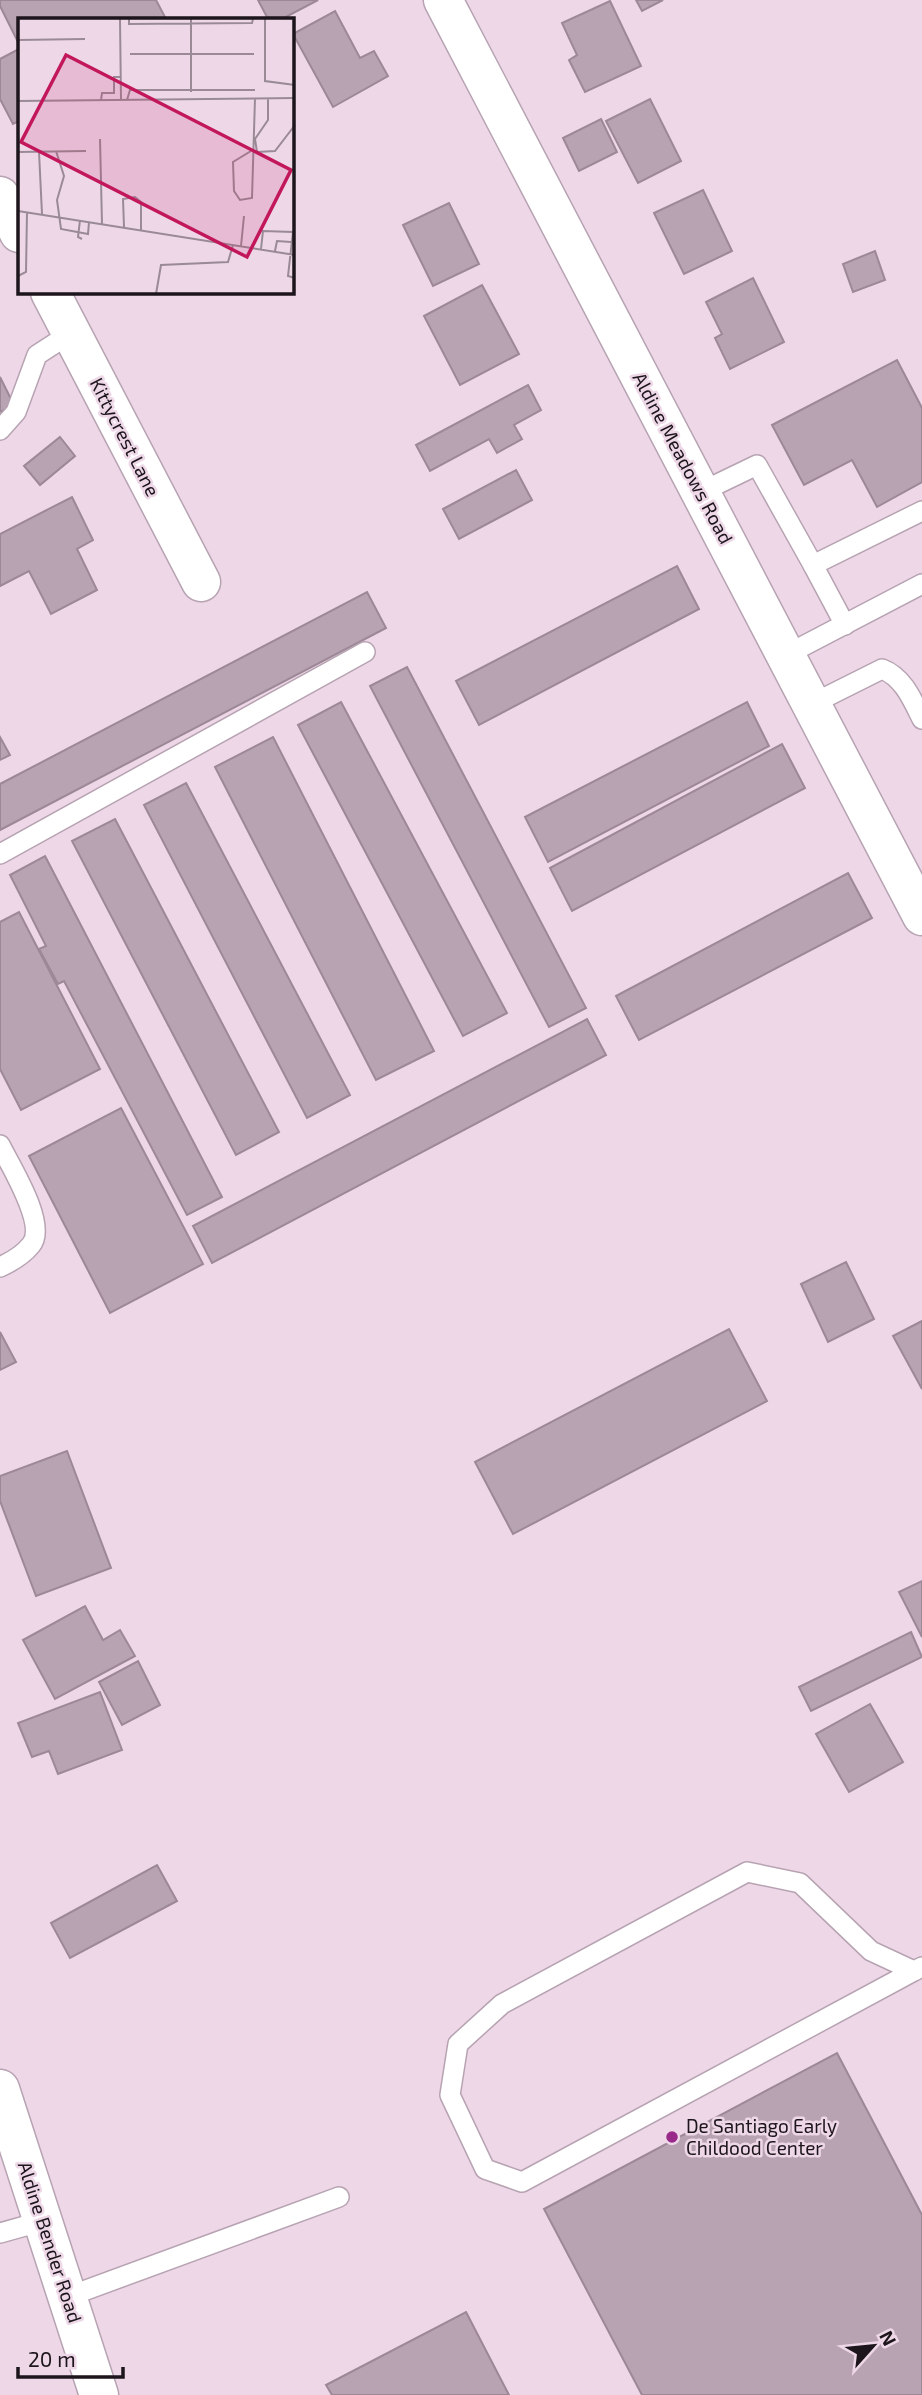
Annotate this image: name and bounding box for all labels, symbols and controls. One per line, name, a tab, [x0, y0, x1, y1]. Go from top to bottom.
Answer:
inset map	[18, 18, 294, 294]
street label: Aldine Meadows Road	[629, 368, 738, 547]
street label: Kittycrest Lane	[86, 374, 165, 500]
place label: De Santiago Early Childood Center	[686, 2114, 837, 2159]
marker: De Santiago Early Childood Center	[664, 2129, 680, 2145]
street label: Aldine Bender Road	[14, 2158, 87, 2325]
north arrow	[838, 2311, 908, 2381]
text: N	[875, 2327, 902, 2349]
scale bar	[18, 2336, 122, 2380]
text: 20 m	[28, 2346, 76, 2371]

